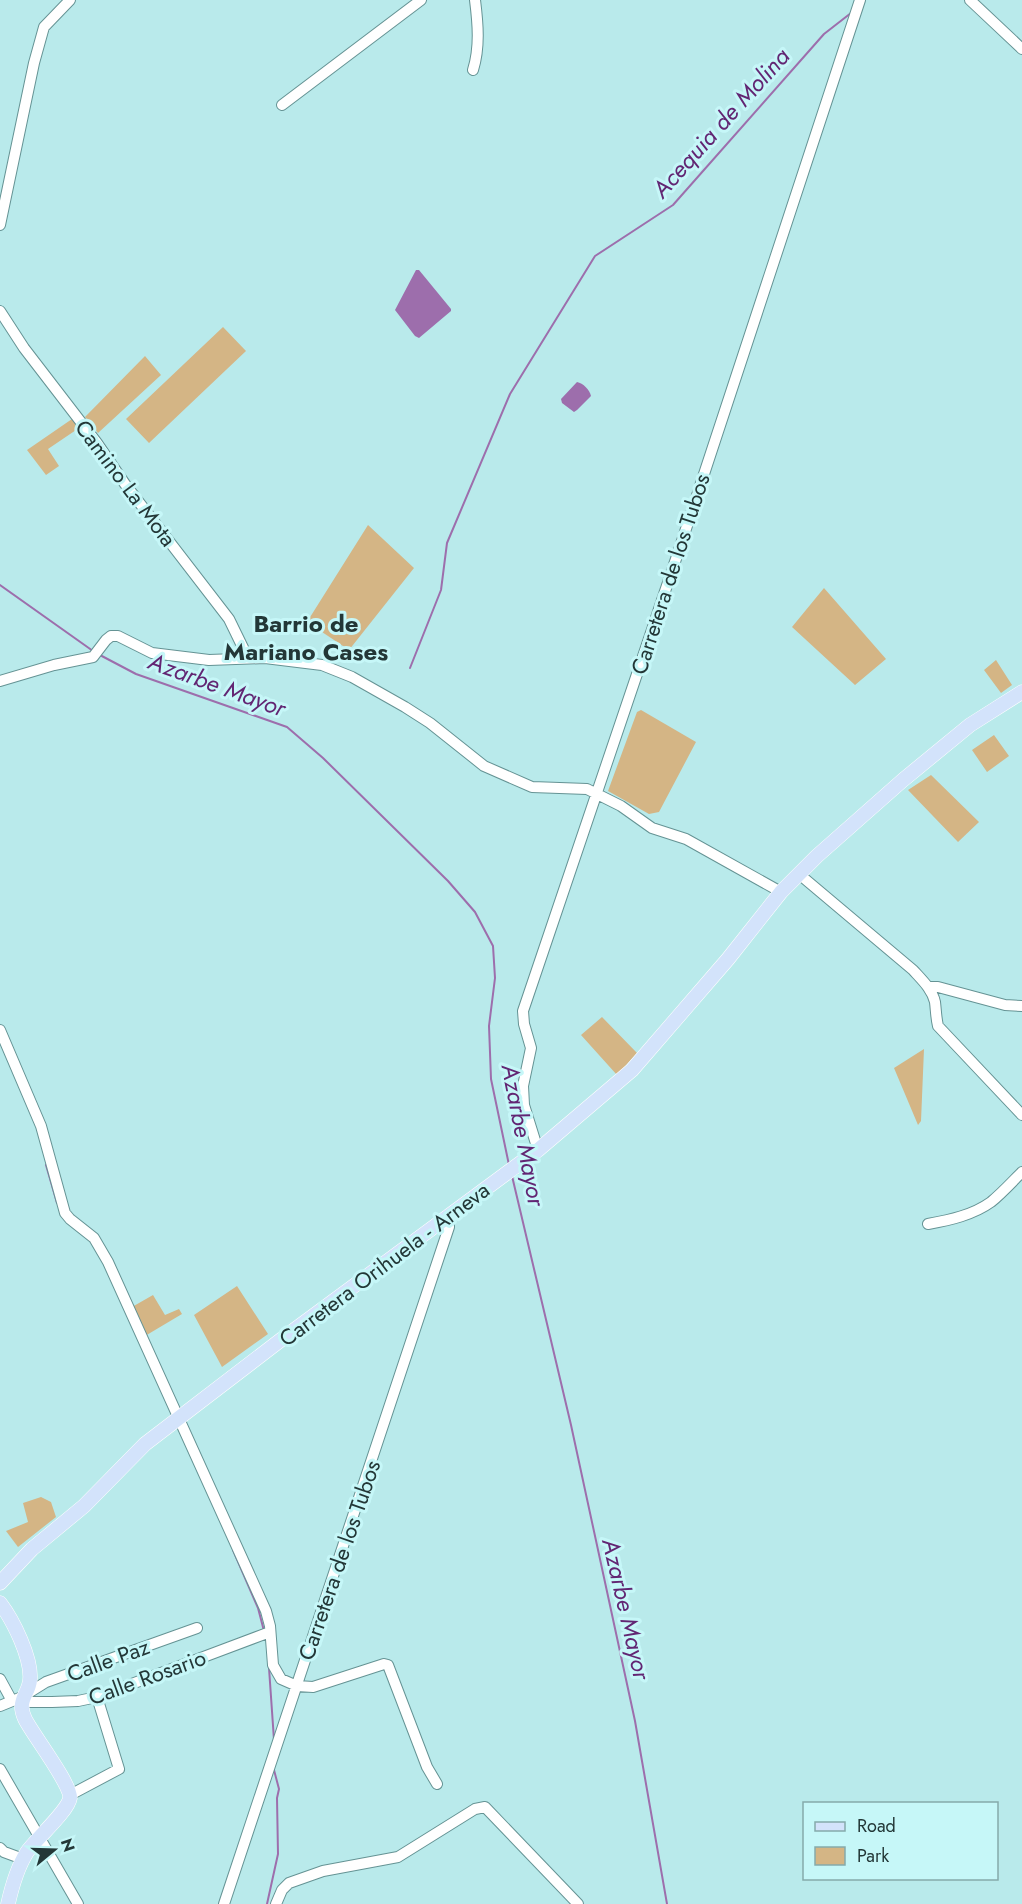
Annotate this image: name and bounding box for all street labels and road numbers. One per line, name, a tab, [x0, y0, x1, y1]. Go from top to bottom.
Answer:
street label: Camino La Mota	[68, 413, 184, 553]
street label: Carretera de los Tubos	[622, 469, 718, 679]
street label: Carretera Orihuela - Arneva	[272, 1174, 496, 1354]
street label: Carretera de los Tubos	[290, 1456, 388, 1664]
street label: Calle Paz	[62, 1630, 154, 1690]
street label: Calle Rosario	[84, 1641, 210, 1713]

